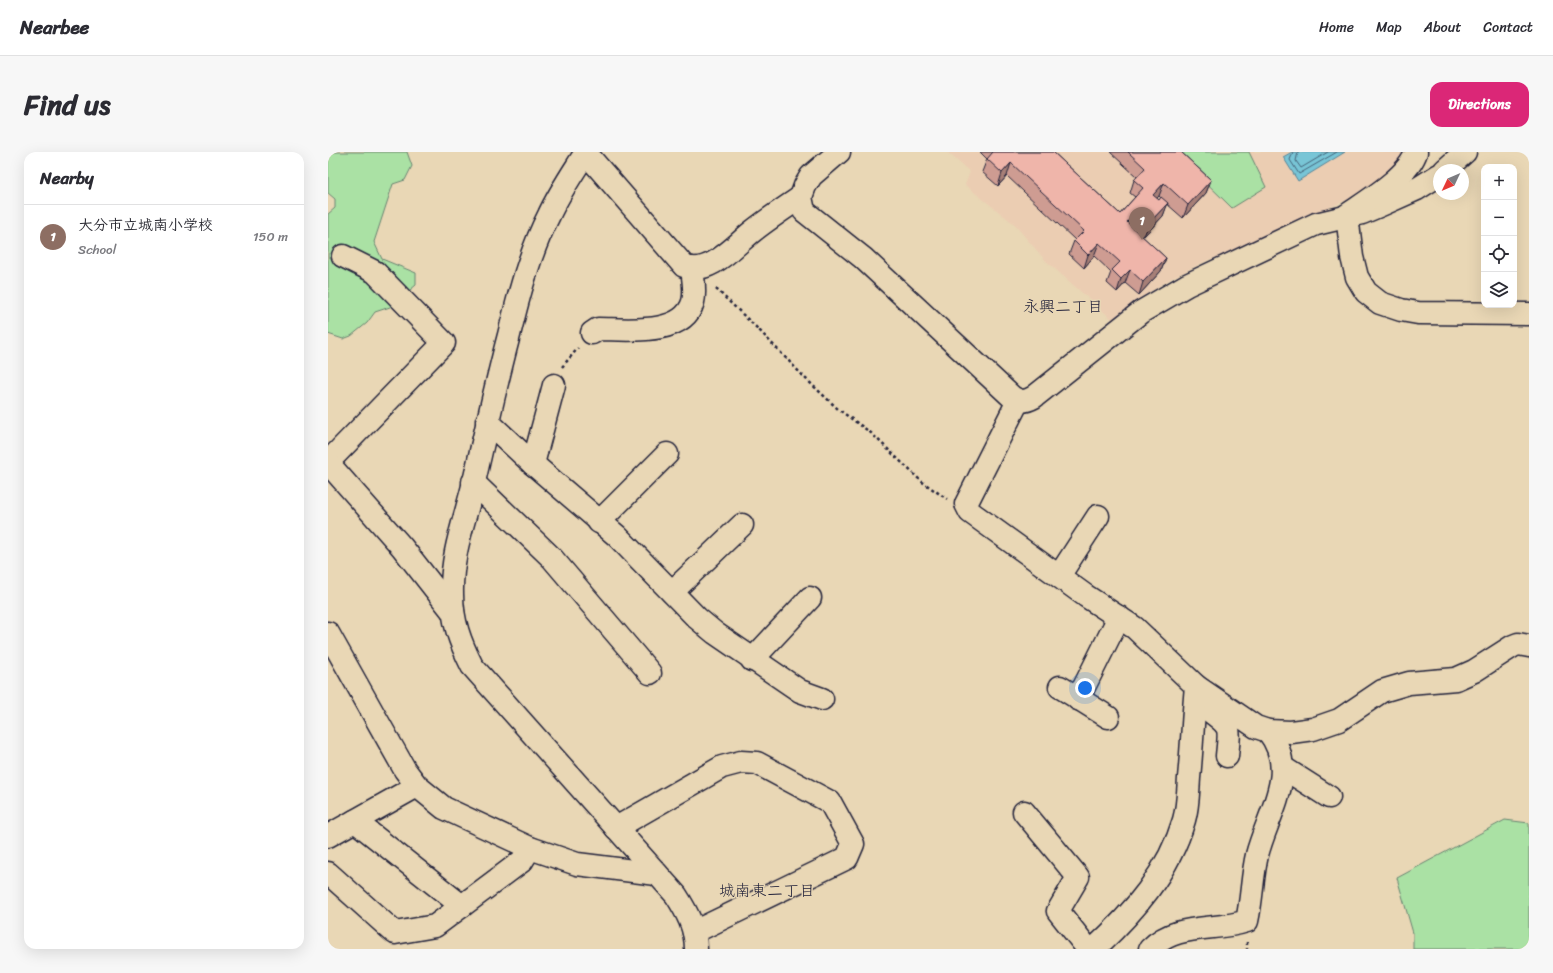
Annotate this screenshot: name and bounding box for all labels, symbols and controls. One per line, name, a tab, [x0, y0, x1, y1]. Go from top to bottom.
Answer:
text: Nearbee	[20, 11, 89, 44]
text: Home	[1319, 15, 1354, 40]
text: Map	[1376, 15, 1402, 40]
text: About	[1424, 15, 1461, 40]
text: Contact	[1483, 15, 1533, 40]
text: Find us	[24, 80, 111, 129]
button: Directions	[1430, 82, 1529, 127]
text: Nearby	[40, 163, 94, 193]
north arrow	[1433, 164, 1469, 200]
map controls	[1481, 164, 1517, 308]
button: +	[1481, 164, 1517, 200]
button: −	[1481, 200, 1517, 236]
pin: 1	[1129, 207, 1155, 240]
text: 大分市立城南小学校	[78, 212, 213, 238]
text: 1	[50, 225, 56, 248]
text: 150 m	[253, 225, 288, 248]
button: locate	[1481, 236, 1517, 272]
text: School	[78, 238, 116, 261]
button: layers	[1481, 272, 1517, 308]
district label: 永興二丁目	[1023, 292, 1103, 321]
your location	[1075, 678, 1095, 698]
district label: 城南東二丁目	[719, 876, 815, 905]

